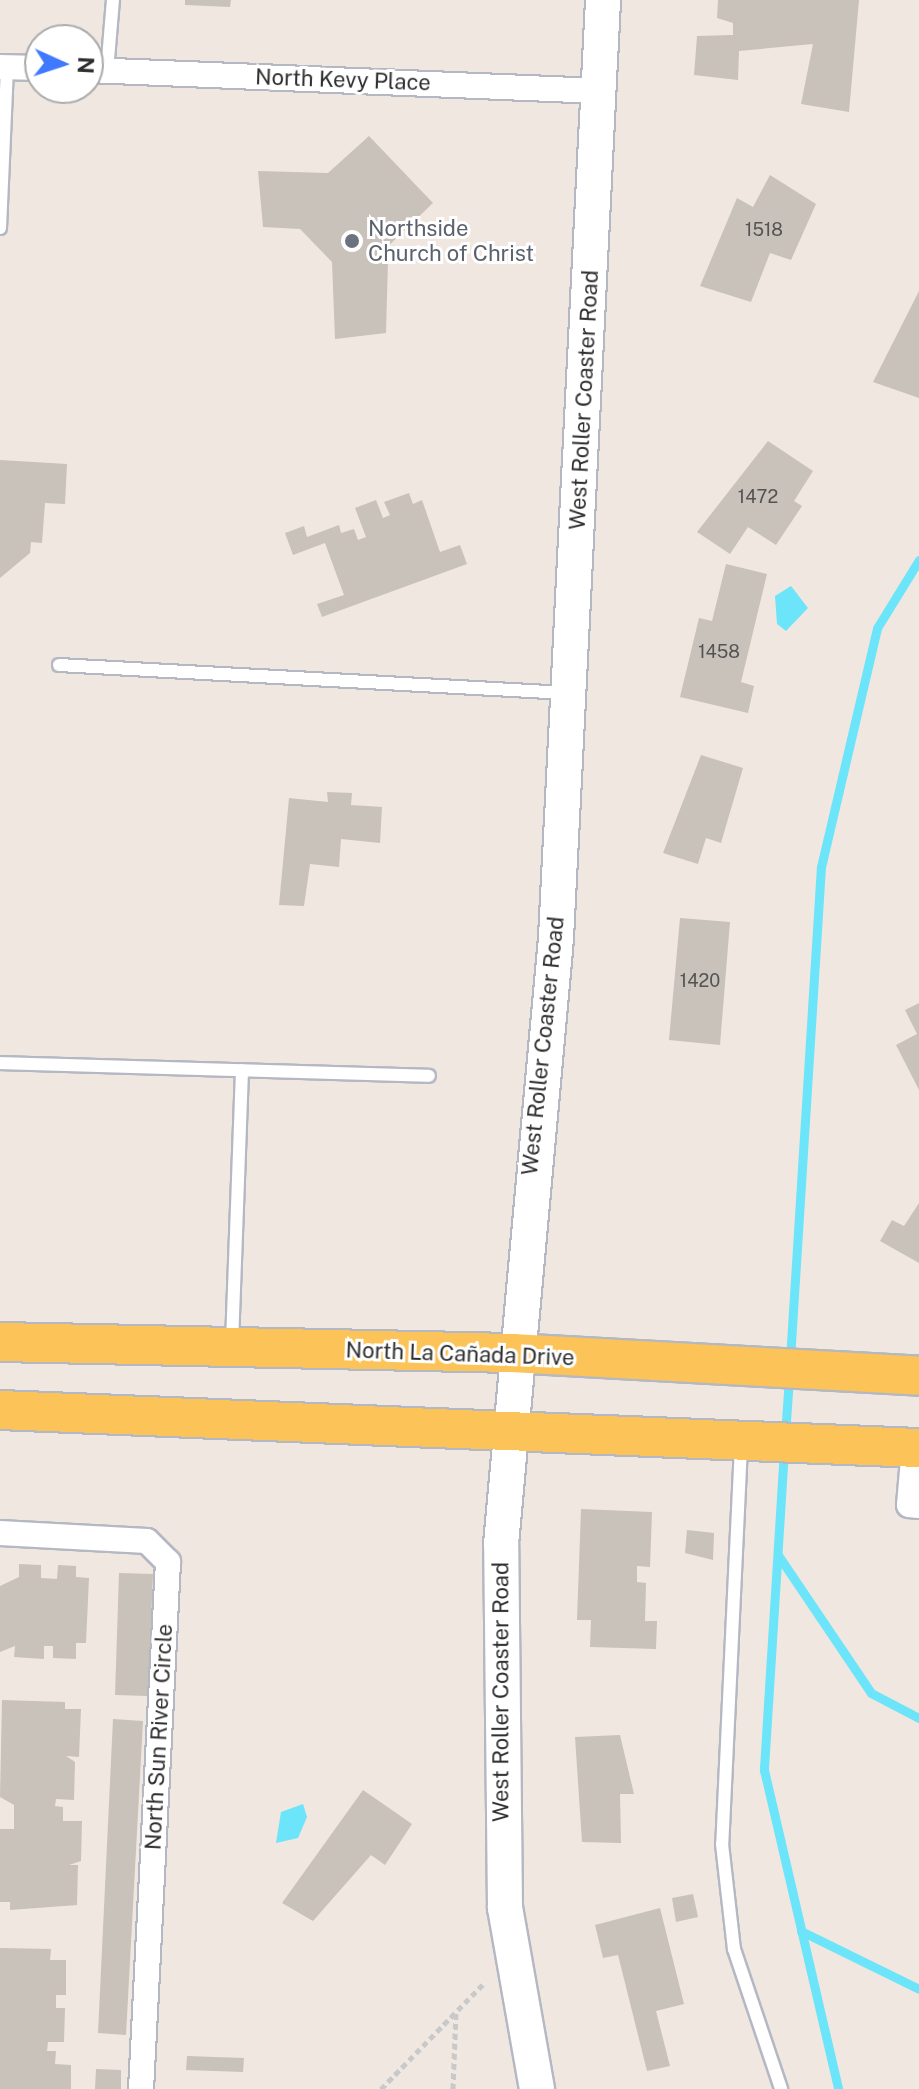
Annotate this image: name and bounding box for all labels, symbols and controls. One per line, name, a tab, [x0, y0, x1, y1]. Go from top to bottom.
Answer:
north arrow	[24, 24, 104, 104]
text: N	[73, 56, 99, 74]
street label: North Kevy Place	[255, 64, 431, 96]
place label: Northside Church of Christ	[368, 215, 534, 266]
house number: 1518	[745, 219, 783, 241]
marker: Northside Church of Christ	[343, 232, 361, 250]
street label: West Roller Coaster Road	[564, 269, 604, 531]
house number: 1472	[738, 486, 778, 508]
house number: 1458	[698, 641, 740, 663]
street label: West Roller Coaster Road	[516, 915, 570, 1177]
house number: 1420	[680, 970, 720, 992]
street label: North La Cañada Drive	[345, 1337, 575, 1371]
street label: West Roller Coaster Road	[488, 1562, 514, 1822]
street label: North Sun River Circle	[140, 1623, 178, 1851]

